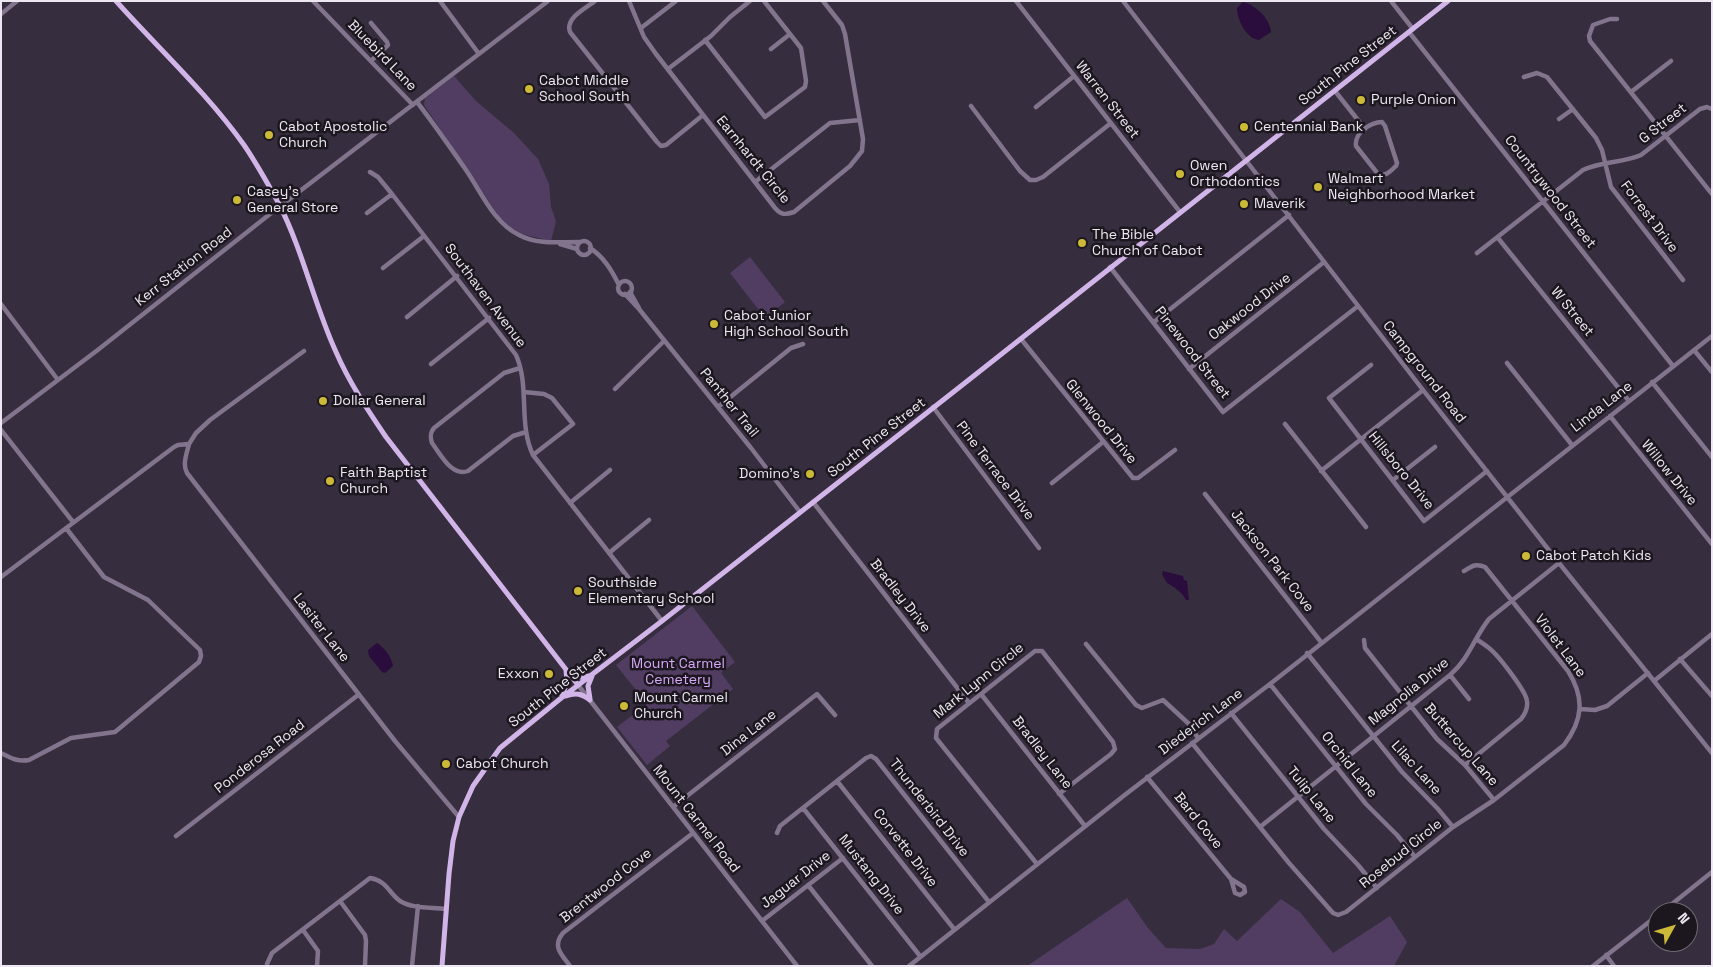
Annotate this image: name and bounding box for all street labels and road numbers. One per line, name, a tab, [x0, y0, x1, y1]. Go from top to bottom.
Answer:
street label: Bluebird Lane	[344, 17, 420, 95]
street label: South Pine Street	[1296, 23, 1400, 109]
street label: Warren Street	[1072, 58, 1142, 142]
street label: G Street	[1636, 100, 1690, 148]
street label: Earnhardt Circle	[712, 113, 794, 207]
street label: Countrywood Street	[1501, 132, 1599, 252]
street label: Forrest Drive	[1617, 178, 1681, 256]
street label: Kerr Station Road	[132, 224, 236, 310]
street label: Southaven Avenue	[440, 241, 530, 351]
street label: Oakwood Drive	[1206, 270, 1294, 344]
street label: W Street	[1547, 284, 1597, 340]
street label: Pinewood Street	[1151, 304, 1233, 402]
street label: Campground Road	[1379, 318, 1469, 426]
street label: Panther Trail	[696, 365, 762, 441]
street label: Glenwood Drive	[1062, 376, 1140, 468]
street label: Linda Lane	[1568, 378, 1636, 436]
street label: South Pine Street	[825, 395, 929, 481]
street label: Pine Terrace Drive	[952, 418, 1038, 524]
street label: Hillsboro Drive	[1364, 429, 1438, 513]
street label: Willow Drive	[1637, 437, 1701, 509]
street label: Jackson Park Cove	[1227, 506, 1317, 616]
street label: Bradley Drive	[866, 556, 934, 636]
street label: Lasiter Lane	[289, 590, 353, 666]
street label: Violet Lane	[1531, 611, 1589, 681]
street label: Mark Lynn Circle	[931, 640, 1027, 722]
street label: South Pine Street	[506, 645, 610, 731]
street label: Magnolia Drive	[1366, 655, 1452, 729]
street label: Diederich Lane	[1156, 685, 1246, 759]
street label: Buttercup Lane	[1420, 700, 1502, 790]
street label: Dina Lane	[718, 706, 780, 760]
street label: Bradley Lane	[1008, 713, 1076, 793]
street label: Ponderosa Road	[212, 717, 308, 797]
street label: Orchid Lane	[1317, 729, 1381, 801]
street label: Lilac Lane	[1387, 738, 1445, 798]
street label: Thunderbird Drive	[885, 756, 973, 860]
street label: Mount Carmel Road	[649, 762, 743, 876]
street label: Tulip Lane	[1283, 763, 1339, 827]
street label: Bard Cove	[1170, 789, 1226, 853]
street label: Corvette Drive	[869, 805, 941, 891]
street label: Rosebud Circle	[1357, 816, 1445, 892]
street label: Mustang Drive	[835, 832, 907, 918]
street label: Brentwood Cove	[557, 845, 655, 927]
street label: Jaguar Drive	[758, 848, 834, 912]

